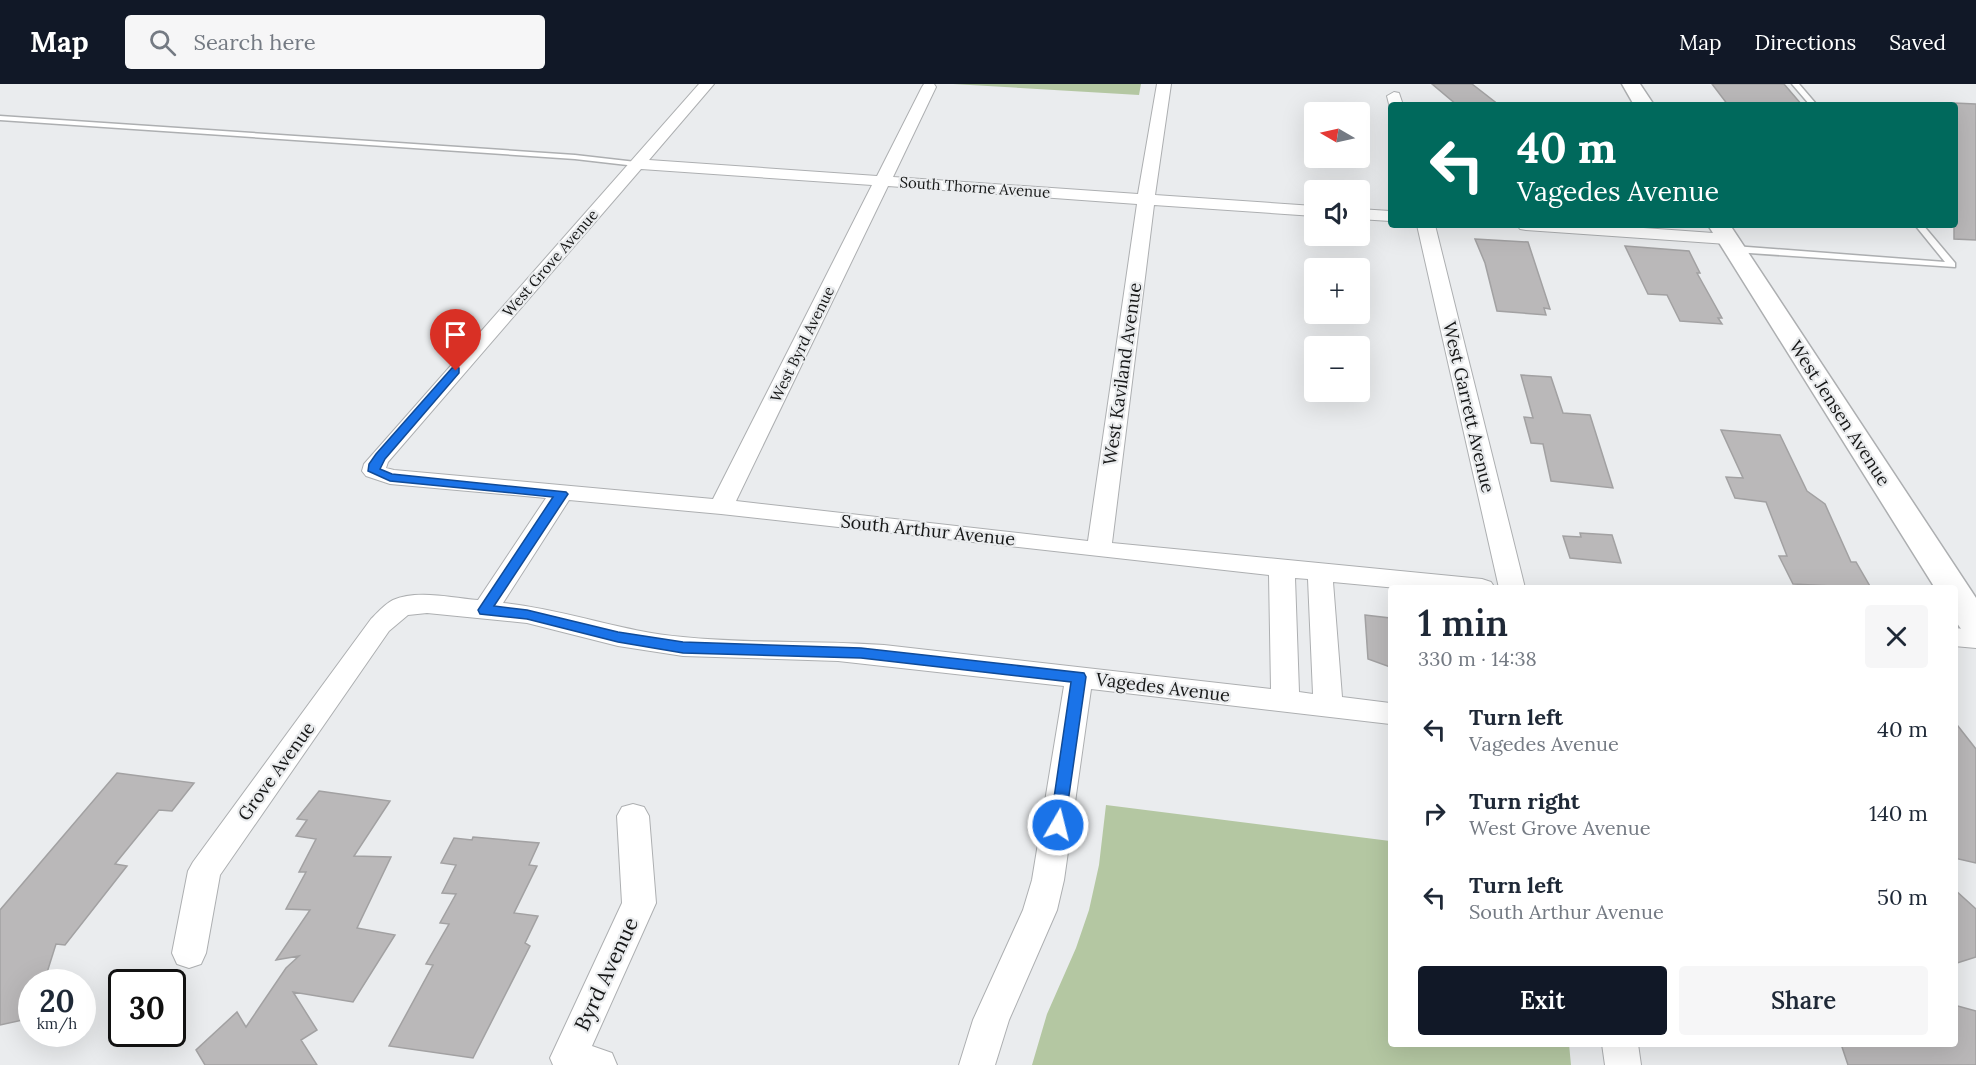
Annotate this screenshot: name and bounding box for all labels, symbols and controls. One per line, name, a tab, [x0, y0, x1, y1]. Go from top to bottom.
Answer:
search box	[125, 15, 545, 69]
text: Map	[30, 24, 89, 60]
icon: search	[146, 26, 179, 59]
text: Search here	[194, 28, 316, 56]
text: Map	[1679, 29, 1722, 56]
text: Directions	[1755, 29, 1856, 56]
text: Saved	[1889, 29, 1946, 56]
north arrow	[1304, 102, 1370, 168]
map controls	[1304, 102, 1370, 402]
text: 40 m	[1517, 121, 1616, 175]
icon: left	[1418, 126, 1496, 204]
street label: South Thorne Avenue	[899, 172, 1051, 202]
text: Vagedes Avenue	[1517, 174, 1719, 208]
button: sound	[1304, 180, 1370, 246]
street label: West Grove Avenue	[498, 205, 602, 321]
button: +	[1304, 258, 1370, 324]
street label: West Kaviland Avenue	[1098, 281, 1146, 467]
street label: West Byrd Avenue	[766, 283, 838, 405]
pin	[430, 309, 481, 371]
icon: arrive	[439, 318, 472, 351]
street label: West Garrett Avenue	[1438, 319, 1500, 495]
button: −	[1304, 336, 1370, 402]
street label: West Jensen Avenue	[1784, 336, 1896, 490]
street label: South Arthur Avenue	[840, 509, 1017, 551]
text: 1 min	[1418, 600, 1508, 646]
button: close	[1865, 605, 1928, 668]
text: 330 m · 14:38	[1418, 646, 1537, 671]
street label: Vagedes Avenue	[1094, 667, 1232, 707]
text: Turn left	[1469, 703, 1563, 731]
icon: left	[1418, 713, 1451, 746]
text: 40 m	[1877, 715, 1928, 743]
street label: Grove Avenue	[232, 717, 320, 825]
text: Vagedes Avenue	[1469, 731, 1619, 756]
text: Turn right	[1469, 787, 1580, 815]
position arrow	[1026, 793, 1090, 857]
icon: right	[1418, 797, 1451, 830]
text: 140 m	[1869, 799, 1928, 827]
text: West Grove Avenue	[1469, 815, 1651, 840]
text: Turn left	[1469, 871, 1563, 899]
icon: left	[1418, 881, 1451, 914]
text: 50 m	[1877, 883, 1928, 911]
text: South Arthur Avenue	[1469, 899, 1664, 924]
street label: Byrd Avenue	[568, 913, 644, 1035]
button: Exit	[1418, 966, 1667, 1035]
button: Share	[1679, 966, 1928, 1035]
speed limit sign: 30	[108, 969, 186, 1047]
text: 20	[39, 982, 75, 1020]
text: km/h	[37, 1014, 77, 1033]

